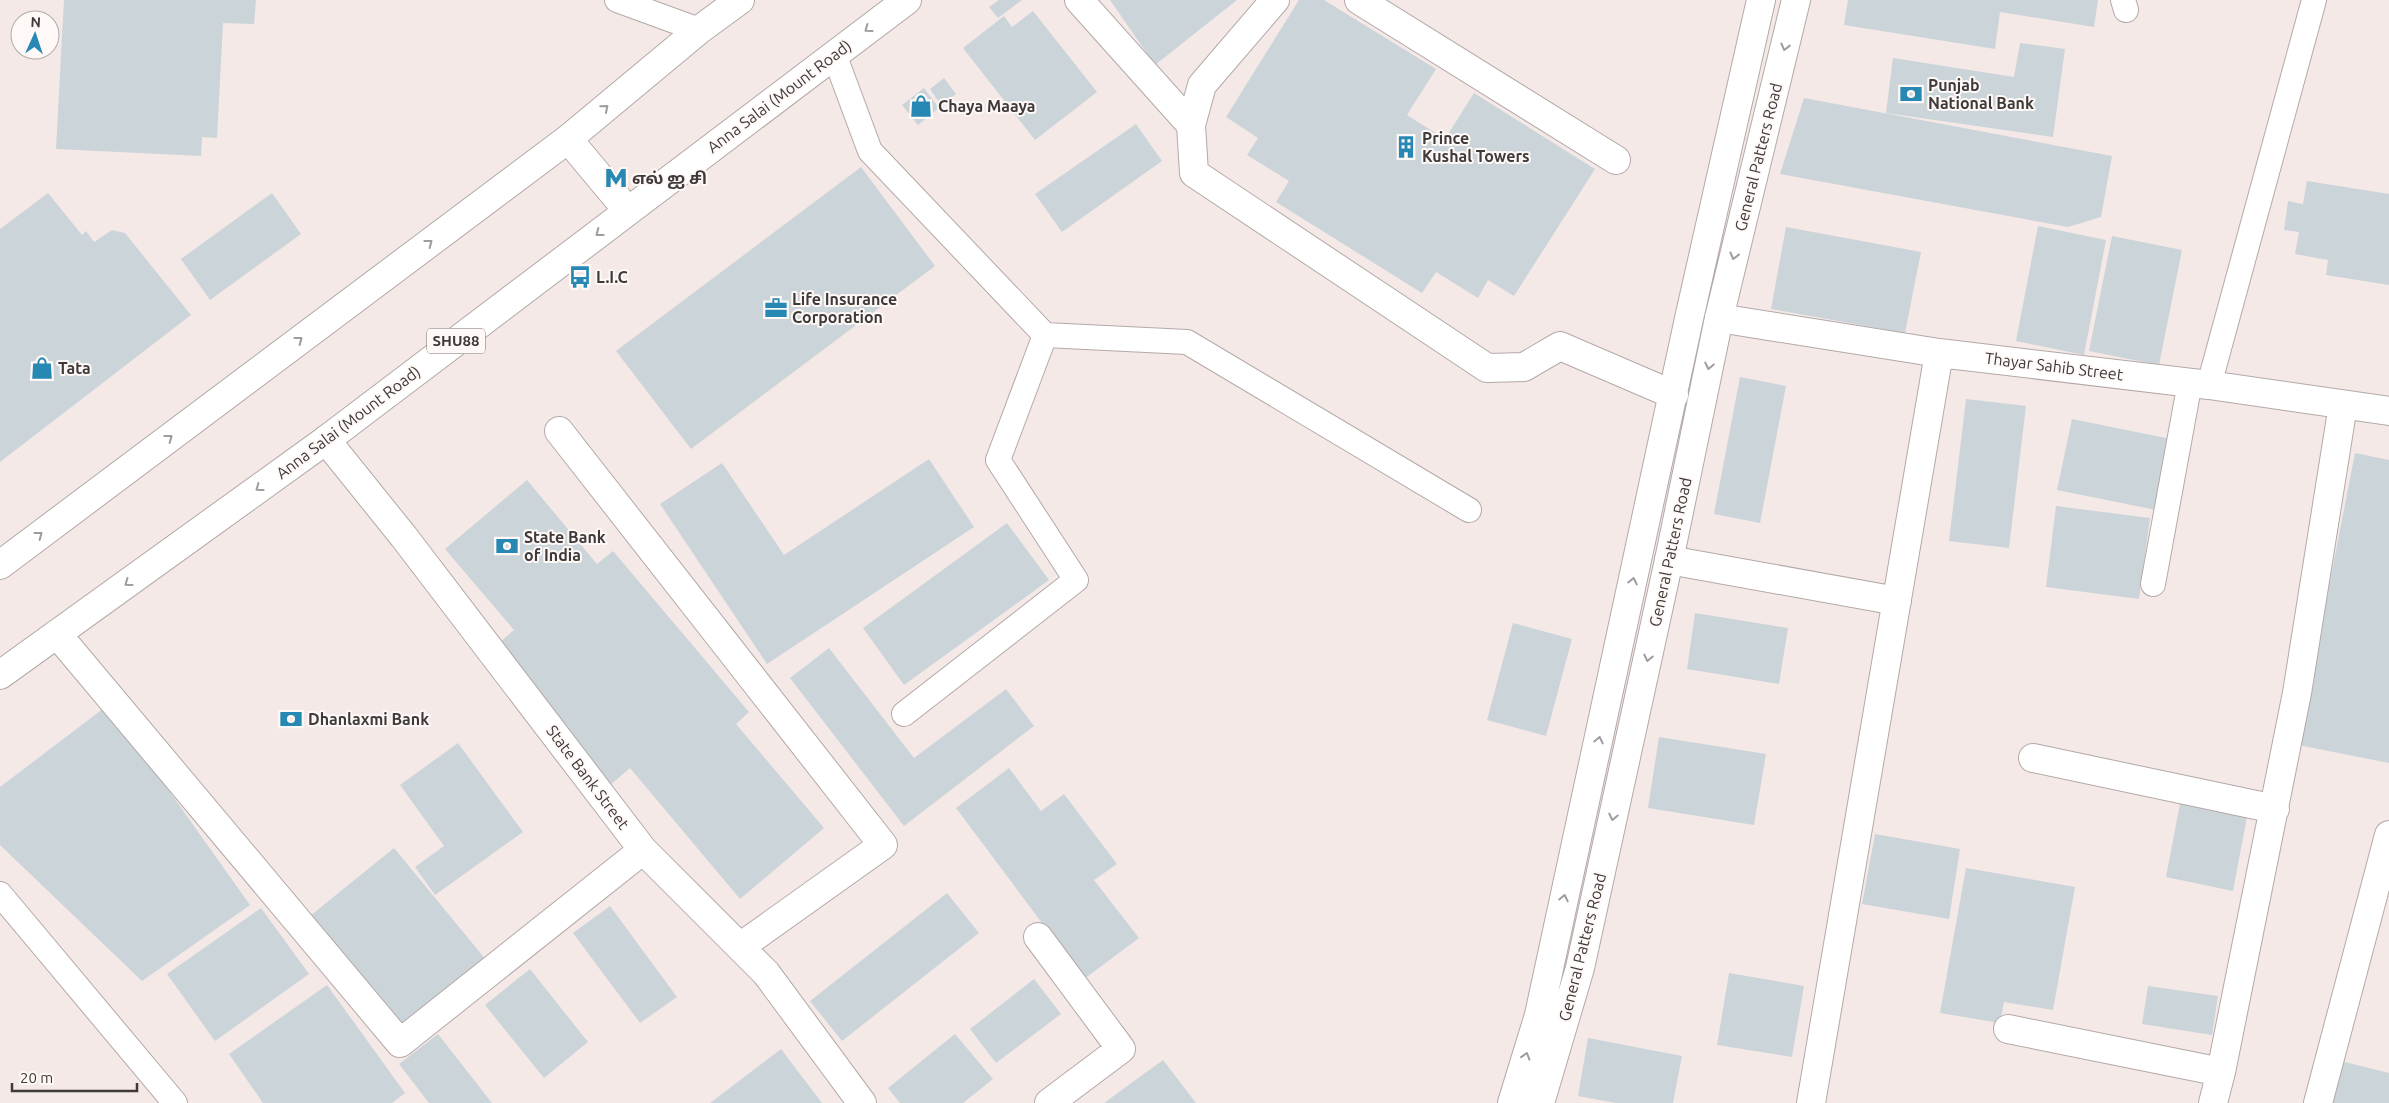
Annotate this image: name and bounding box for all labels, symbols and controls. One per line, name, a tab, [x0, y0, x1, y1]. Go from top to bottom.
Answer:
north arrow	[10, 10, 60, 60]
text: N	[30, 14, 41, 30]
one-way arrow	[864, 23, 874, 32]
street label: Anna Salai (Mount Road)	[703, 36, 855, 157]
one-way arrow	[1780, 43, 1791, 52]
place label: Punjab National Bank	[1928, 76, 2034, 112]
street label: General Patters Road	[1731, 81, 1785, 233]
bank icon: Punjab National Bank	[1898, 81, 1924, 107]
shop icon: Chaya Maaya	[908, 93, 934, 119]
place label: Chaya Maaya	[938, 97, 1035, 115]
one-way arrow	[600, 104, 609, 113]
place label: Prince Kushal Towers	[1422, 129, 1530, 165]
building icon: Prince Kushal Towers	[1393, 134, 1419, 160]
metro station icon: எல் ஐ சி	[603, 165, 629, 191]
place label: எல் ஐ சி	[632, 169, 707, 189]
one-way arrow	[596, 227, 605, 235]
one-way arrow	[423, 240, 433, 249]
one-way arrow	[1729, 252, 1740, 261]
bus stop icon: L.I.C	[567, 264, 593, 290]
place label: L.I.C	[596, 268, 628, 286]
place label: Life Insurance Corporation	[792, 290, 897, 326]
office icon: Life Insurance Corporation	[763, 295, 789, 321]
road number: SHU88	[427, 328, 485, 354]
one-way arrow	[293, 338, 302, 346]
street label: Thayar Sahib Street	[1984, 349, 2125, 384]
shop icon: Tata	[29, 355, 55, 381]
place label: Tata	[58, 359, 91, 377]
one-way arrow	[1705, 361, 1715, 370]
street label: Anna Salai (Mount Road)	[272, 362, 424, 483]
one-way arrow	[163, 435, 173, 444]
street label: General Patters Road	[1645, 476, 1695, 628]
one-way arrow	[256, 482, 265, 491]
place label: State Bank of India	[524, 528, 606, 564]
one-way arrow	[33, 533, 42, 541]
bank icon: State Bank of India	[494, 533, 520, 559]
one-way arrow	[1627, 576, 1638, 585]
one-way arrow	[125, 578, 134, 586]
one-way arrow	[1643, 654, 1654, 663]
bank icon: Dhanlaxmi Bank	[278, 706, 304, 732]
place label: Dhanlaxmi Bank	[308, 710, 429, 728]
street label: State Bank Street	[543, 721, 633, 833]
one-way arrow	[1593, 735, 1603, 744]
one-way arrow	[1608, 813, 1619, 822]
street label: General Patters Road	[1555, 871, 1609, 1023]
one-way arrow	[1558, 894, 1569, 903]
one-way arrow	[1521, 1053, 1531, 1061]
scale bar	[12, 1060, 138, 1092]
text: 20 m	[20, 1069, 53, 1086]

